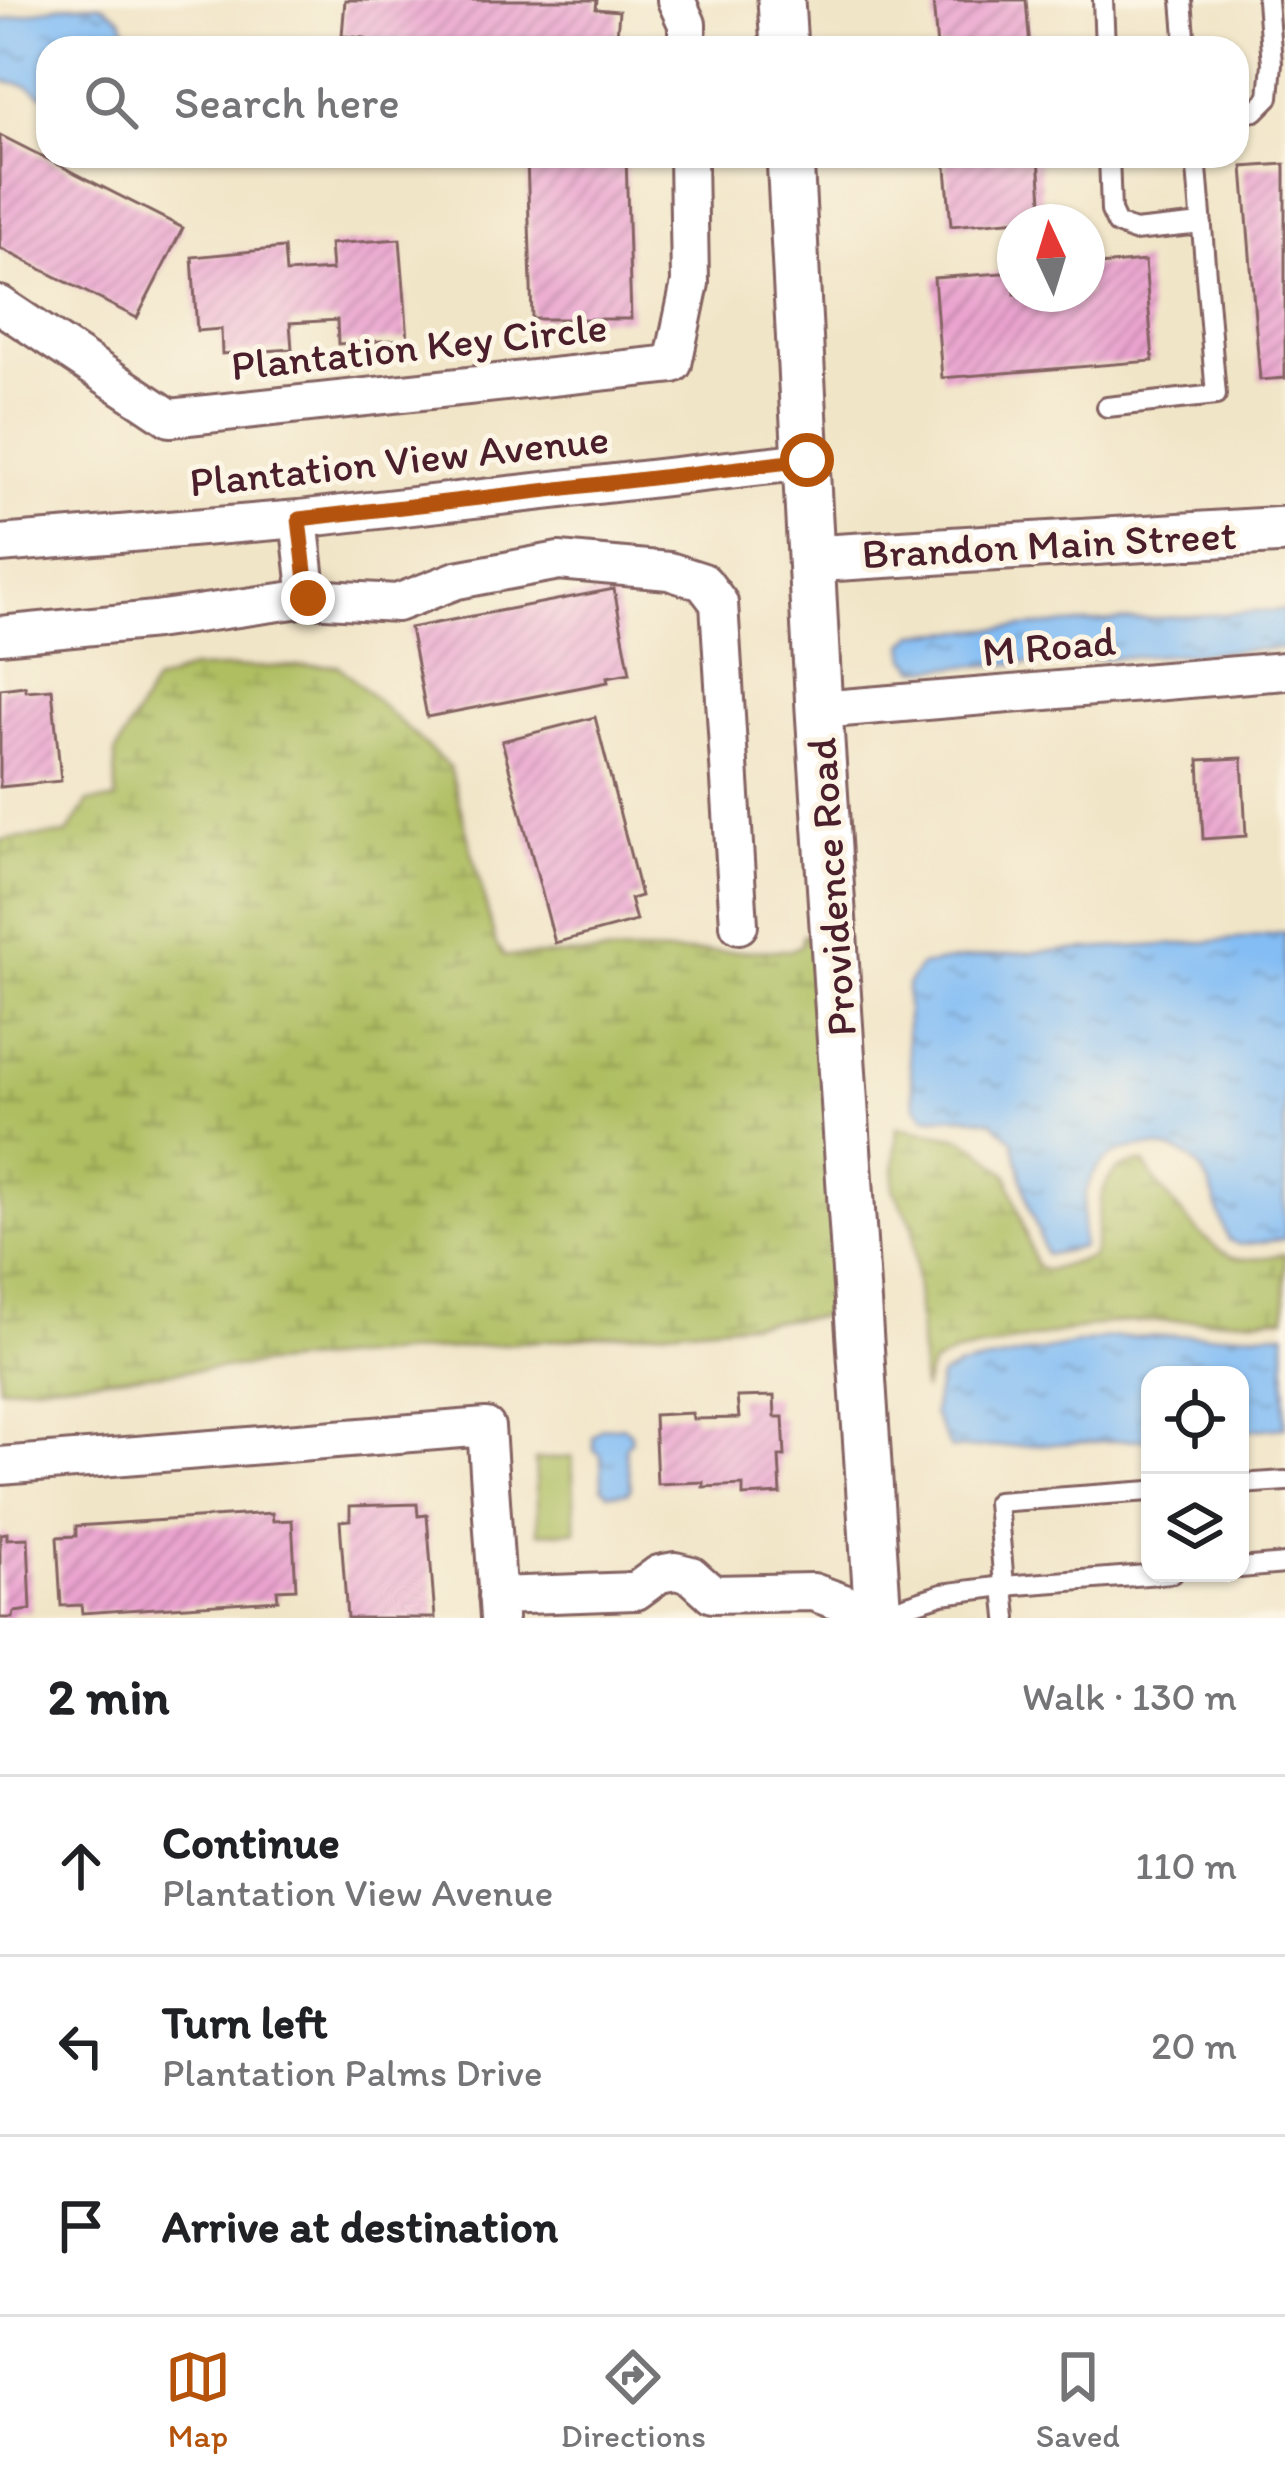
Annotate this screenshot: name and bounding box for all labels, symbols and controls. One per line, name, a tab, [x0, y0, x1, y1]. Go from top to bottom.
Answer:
search box	[36, 36, 1249, 168]
icon: search	[78, 69, 144, 135]
text: Search here	[174, 75, 400, 129]
north arrow	[997, 204, 1105, 312]
street label: Plantation Key Circle	[228, 301, 610, 391]
street label: Plantation View Avenue	[187, 413, 611, 507]
route start	[780, 433, 834, 487]
street label: Brandon Main Street	[861, 509, 1237, 579]
route end	[281, 571, 335, 625]
street label: M Road	[980, 615, 1118, 677]
street label: Providence Road	[795, 736, 867, 1038]
map controls	[1141, 1366, 1249, 1582]
button: locate	[1141, 1366, 1249, 1474]
button: layers	[1141, 1474, 1249, 1582]
text: 2 min	[48, 1666, 169, 1727]
text: Walk · 130 m	[1022, 1673, 1237, 1720]
text: Continue	[162, 1815, 340, 1869]
icon: ahead	[48, 1833, 114, 1899]
text: 110 m	[1135, 1842, 1237, 1889]
text: Plantation View Avenue	[162, 1869, 553, 1916]
text: Turn left	[162, 1995, 328, 2049]
icon: left	[48, 2013, 114, 2079]
text: 20 m	[1151, 2022, 1237, 2069]
text: Plantation Palms Drive	[162, 2049, 543, 2096]
icon: arrive	[48, 2193, 114, 2259]
text: Arrive at destination	[162, 2199, 558, 2253]
tab: Map	[165, 2344, 231, 2455]
tab: Directions	[561, 2344, 706, 2455]
tab: Saved	[1036, 2344, 1120, 2455]

